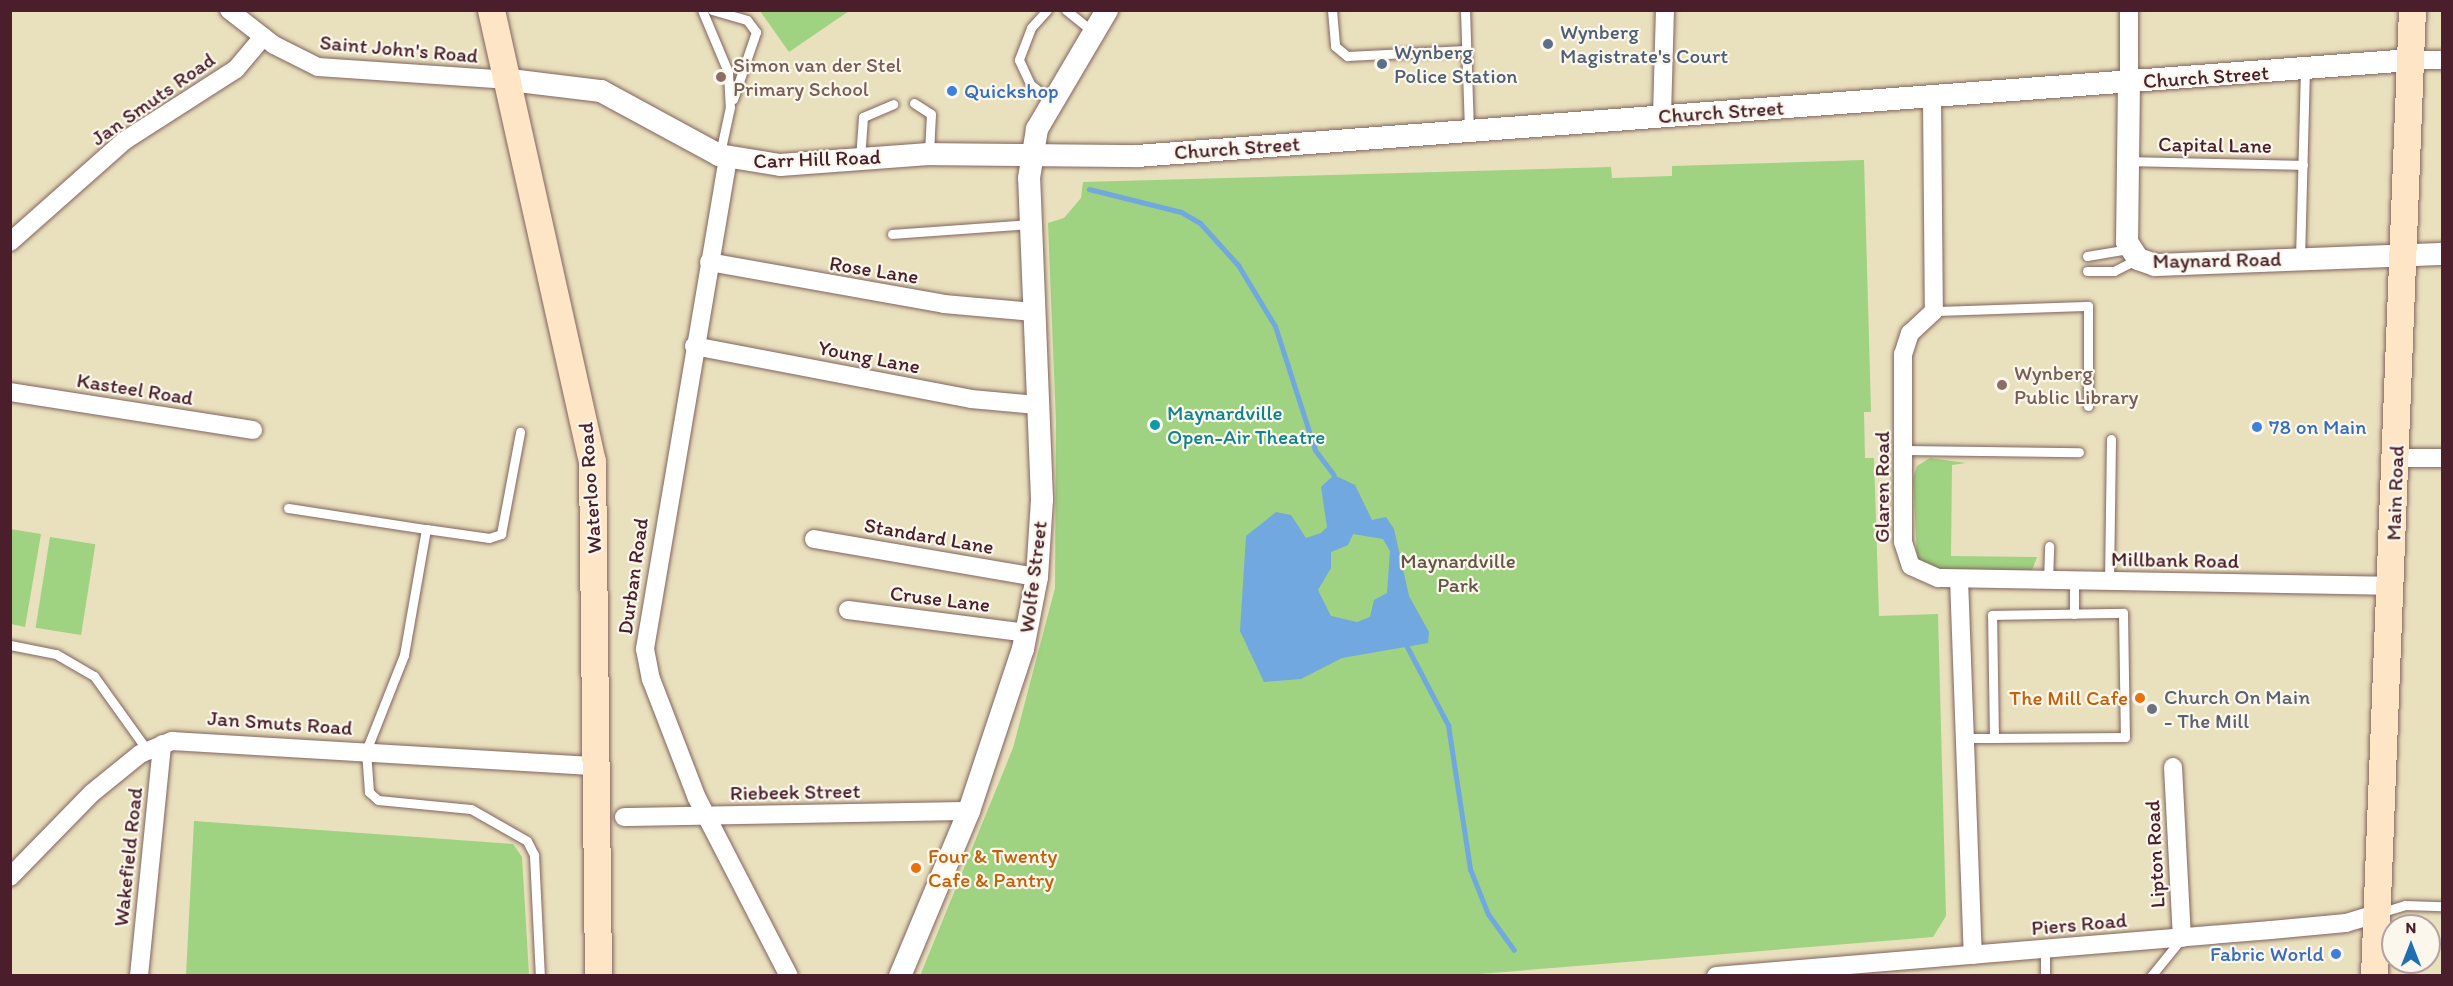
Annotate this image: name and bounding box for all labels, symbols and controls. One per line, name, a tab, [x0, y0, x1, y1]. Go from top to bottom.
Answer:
place label: Wynberg Magistrate's Court	[1560, 19, 1728, 69]
street label: Saint John's Road	[319, 30, 479, 68]
marker: Wynberg Magistrate's Court	[1541, 37, 1555, 51]
place label: Wynberg Police Station	[1394, 39, 1518, 89]
street label: Jan Smuts Road	[86, 47, 220, 151]
place label: Simon van der Stel Primary School	[733, 52, 901, 102]
marker: Wynberg Police Station	[1375, 57, 1389, 71]
street label: Church Street	[2142, 60, 2270, 94]
marker: Simon van der Stel Primary School	[714, 70, 728, 84]
place label: Quickshop	[964, 78, 1059, 104]
marker: Quickshop	[945, 84, 959, 98]
street label: Church Street	[1657, 95, 1785, 129]
street label: Church Street	[1173, 131, 1301, 165]
street label: Capital Lane	[2158, 131, 2272, 159]
street label: Carr Hill Road	[753, 144, 881, 174]
street label: Maynard Road	[2153, 246, 2281, 274]
street label: Rose Lane	[827, 250, 921, 290]
street label: Young Lane	[816, 335, 922, 379]
place label: Wynberg Public Library	[2014, 360, 2138, 410]
street label: Kasteel Road	[75, 367, 195, 411]
marker: Wynberg Public Library	[1995, 378, 2009, 392]
place label: Maynardville Open-Air Theatre	[1167, 400, 1325, 450]
place label: 78 on Main	[2269, 414, 2368, 440]
marker: Maynardville Open-Air Theatre	[1148, 418, 1162, 432]
marker: 78 on Main	[2250, 420, 2264, 434]
street label: Waterloo Road	[573, 422, 607, 554]
street label: Glaren Road	[1869, 431, 1895, 543]
street label: Main Road	[2381, 445, 2409, 541]
street label: Standard Lane	[862, 512, 996, 560]
street label: Durban Road	[612, 516, 654, 636]
street label: Wolfe Street	[1014, 520, 1052, 634]
street label: Millbank Road	[2111, 546, 2239, 574]
park label: Maynardville Park	[1400, 548, 1516, 598]
street label: Cruse Lane	[888, 580, 992, 618]
place label: Church On Main - The Mill	[2164, 684, 2311, 734]
place label: The Mill Cafe	[2009, 685, 2128, 711]
marker: The Mill Cafe	[2133, 691, 2147, 705]
marker: Church On Main - The Mill	[2145, 702, 2159, 716]
street label: Jan Smuts Road	[206, 705, 354, 741]
street label: Riebeek Street	[730, 778, 860, 806]
street label: Wakefield Road	[108, 786, 148, 928]
street label: Lipton Road	[2140, 800, 2170, 908]
place label: Four & Twenty Cafe & Pantry	[928, 843, 1055, 893]
marker: Four & Twenty Cafe & Pantry	[909, 861, 923, 875]
street label: Piers Road	[2031, 907, 2127, 941]
north arrow	[2381, 914, 2441, 974]
text: N	[2406, 918, 2416, 937]
place label: Fabric World	[2211, 941, 2324, 967]
marker: Fabric World	[2329, 947, 2343, 961]

